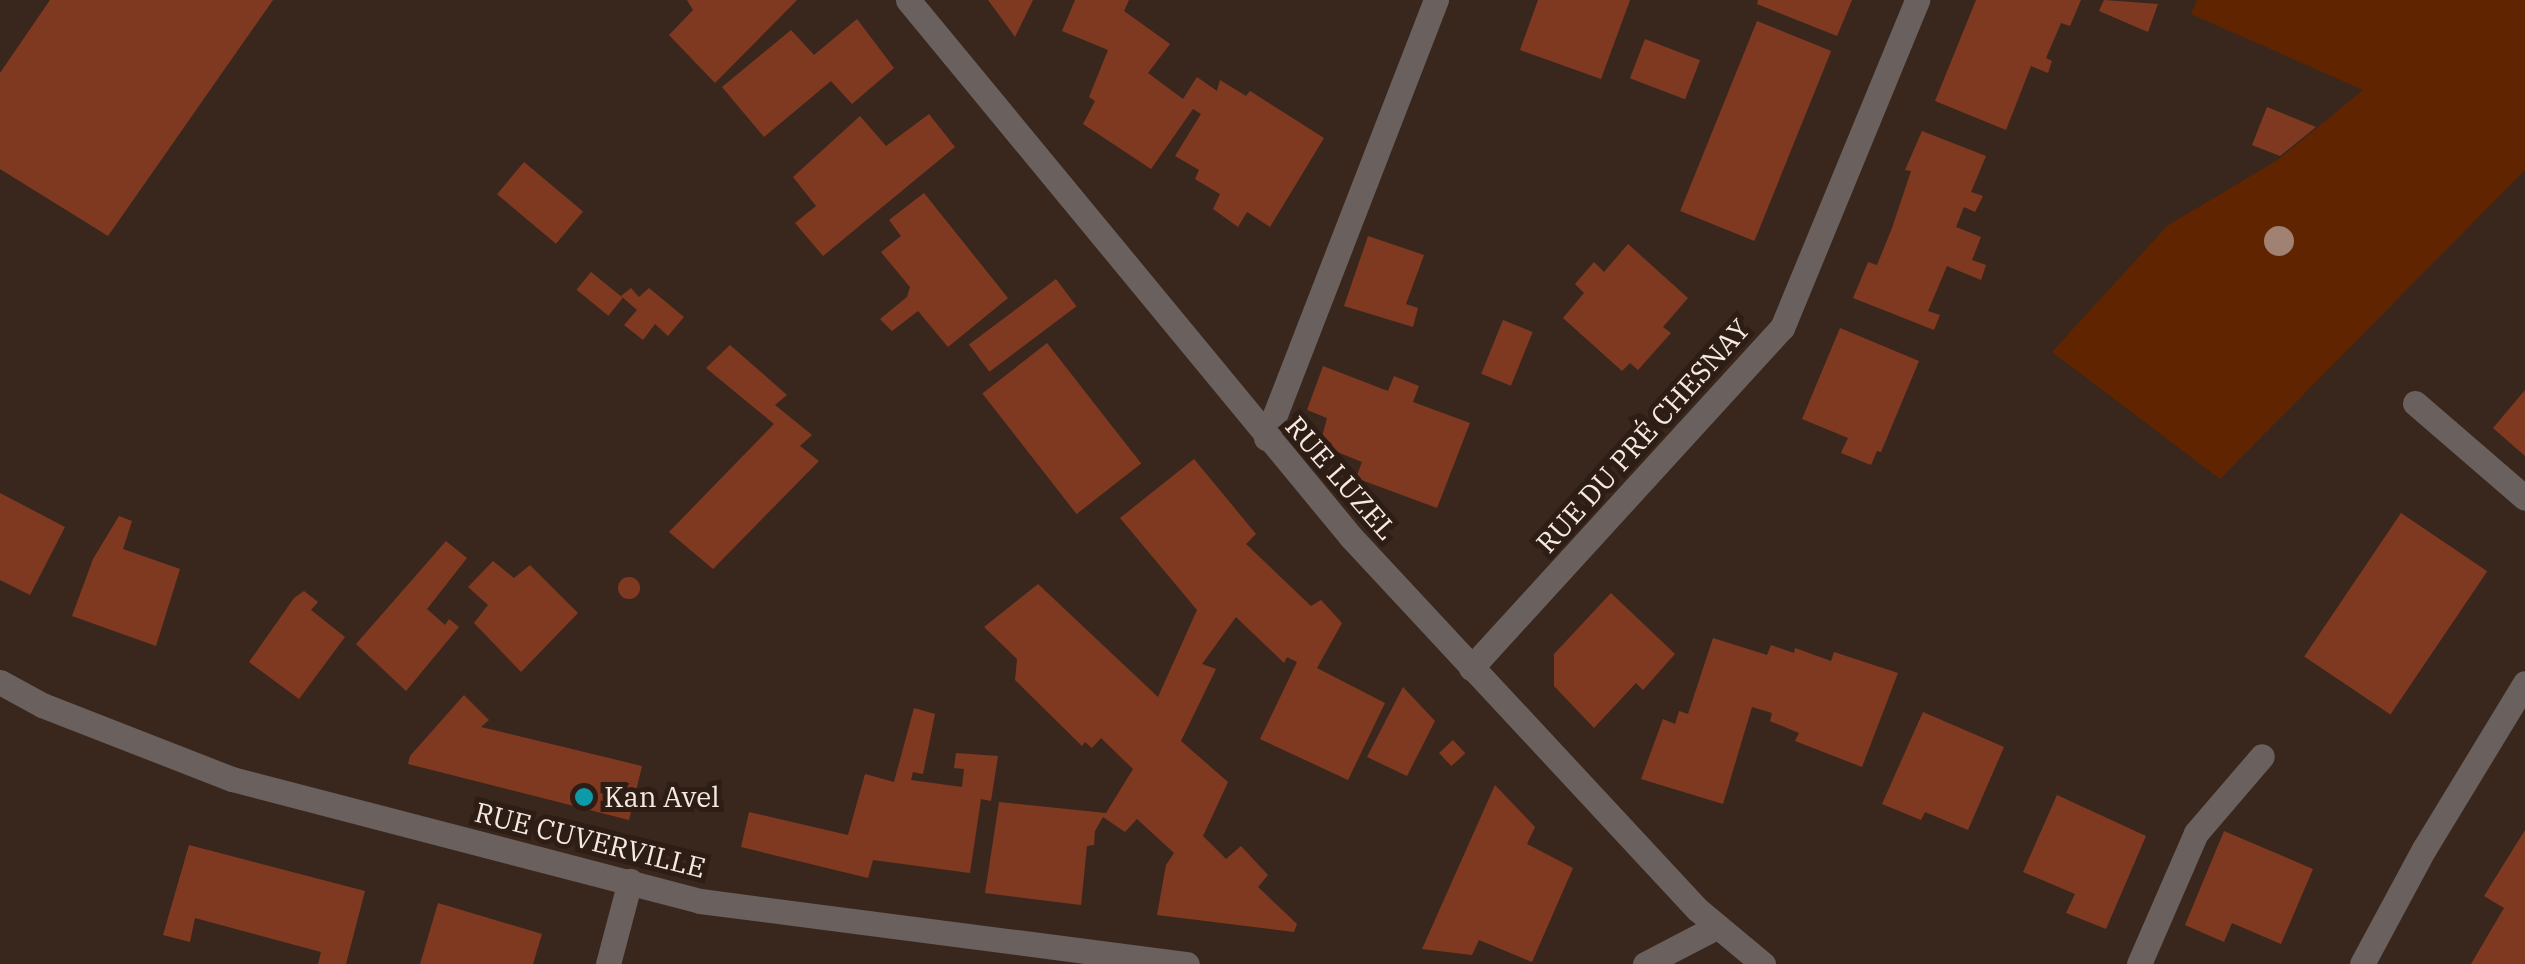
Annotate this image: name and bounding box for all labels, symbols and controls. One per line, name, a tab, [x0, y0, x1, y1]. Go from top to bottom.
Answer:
street label: RUE DU PRÉ CHESNAY	[1529, 312, 1757, 560]
street label: RUE LUZEL	[1278, 410, 1404, 546]
place label: Kan Avel	[604, 780, 720, 814]
marker: Kan Avel	[573, 786, 595, 808]
street label: RUE CUVERVILLE	[471, 795, 709, 885]

